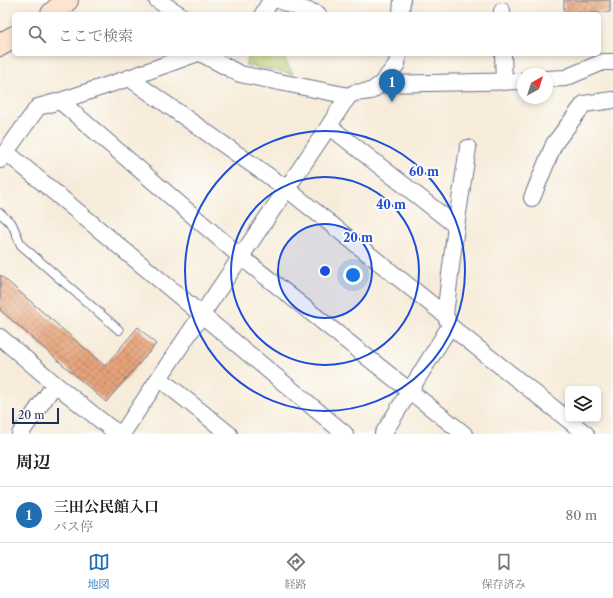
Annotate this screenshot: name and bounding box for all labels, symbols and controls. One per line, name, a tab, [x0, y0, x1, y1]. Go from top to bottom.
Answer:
search box	[12, 12, 601, 56]
icon: search	[26, 23, 48, 45]
text: ここで検索	[58, 26, 133, 45]
north arrow	[517, 68, 553, 104]
pin: 1	[379, 69, 405, 102]
text: 60 m	[409, 164, 439, 179]
text: 40 m	[376, 197, 406, 212]
text: 20 m	[343, 230, 373, 245]
centre of rings	[318, 264, 332, 278]
your location	[343, 265, 363, 285]
map controls	[565, 386, 601, 422]
button: layers	[565, 386, 601, 422]
scale bar	[12, 406, 59, 425]
text: 20 m	[18, 408, 44, 422]
text: 周辺	[16, 452, 50, 472]
text: 三田公民館入口	[54, 497, 159, 516]
text: 1	[26, 507, 32, 523]
text: 80 m	[565, 507, 597, 523]
text: バス停	[54, 518, 93, 534]
tab: 地図	[88, 551, 110, 591]
tab: 経路	[285, 551, 307, 591]
tab: 保存済み	[482, 551, 526, 591]

